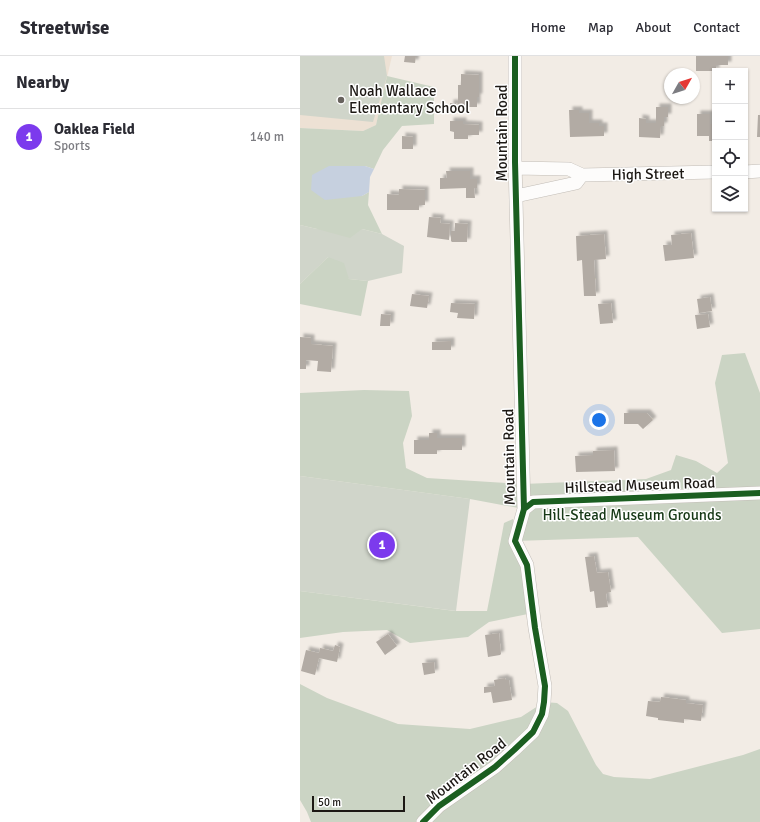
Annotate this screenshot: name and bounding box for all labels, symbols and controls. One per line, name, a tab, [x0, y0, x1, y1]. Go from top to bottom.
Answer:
text: Streetwise	[20, 16, 110, 40]
text: Home	[531, 19, 566, 36]
text: Map	[588, 19, 613, 36]
text: About	[635, 19, 671, 36]
text: Contact	[693, 19, 740, 36]
north arrow	[664, 68, 700, 104]
map controls	[712, 68, 748, 212]
button: +	[712, 68, 748, 104]
text: Nearby	[16, 72, 69, 93]
place label: Noah Wallace Elementary School	[349, 82, 470, 117]
street label: Mountain Road	[493, 85, 511, 181]
marker: Noah Wallace Elementary School	[336, 95, 346, 105]
button: −	[712, 104, 748, 140]
text: Oaklea Field	[54, 120, 135, 138]
text: 1	[25, 129, 33, 145]
text: 140 m	[250, 129, 284, 145]
text: Sports	[54, 138, 90, 154]
button: locate	[712, 140, 748, 176]
street label: High Street	[612, 164, 684, 184]
button: layers	[712, 176, 748, 212]
street label: Mountain Road	[499, 408, 519, 506]
your location	[589, 410, 609, 430]
street label: Hillstead Museum Road	[564, 473, 716, 497]
park label: Hill-Stead Museum Grounds	[542, 506, 722, 524]
pin: 1	[369, 530, 395, 560]
street label: Mountain Road	[422, 734, 510, 808]
scale bar	[312, 794, 405, 813]
text: 50 m	[318, 796, 341, 809]

